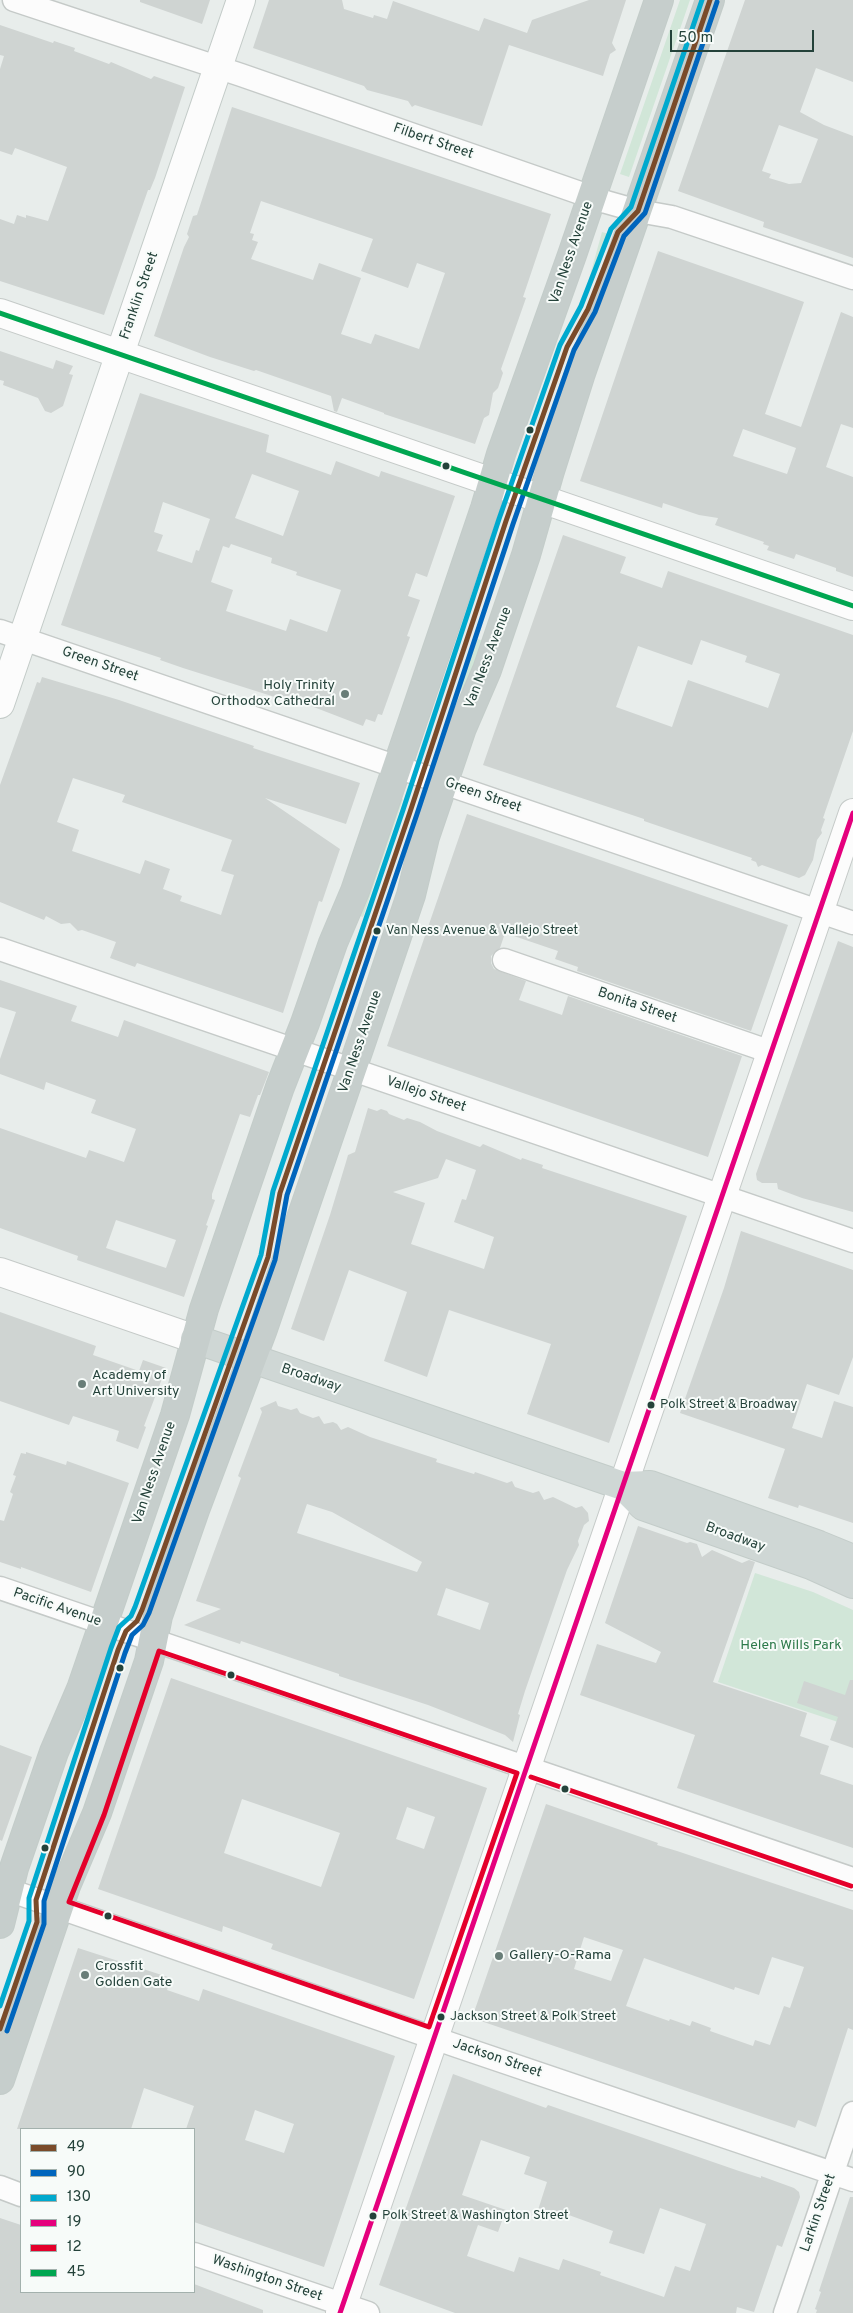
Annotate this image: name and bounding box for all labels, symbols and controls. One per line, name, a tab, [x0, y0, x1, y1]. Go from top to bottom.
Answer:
scale bar	[673, 20, 817, 52]
text: 50 m	[678, 29, 713, 48]
street label: Filbert Street	[391, 120, 475, 164]
street label: Van Ness Avenue	[547, 199, 597, 307]
street label: Franklin Street	[117, 250, 163, 342]
unlabelled marker	[525, 425, 535, 435]
unlabelled marker	[441, 461, 451, 471]
street label: Van Ness Avenue	[462, 605, 516, 711]
street label: Green Street	[59, 644, 141, 686]
place label: Holy Trinity Orthodox Cathedral	[211, 678, 335, 710]
marker: Holy Trinity Orthodox Cathedral	[339, 688, 351, 700]
street label: Green Street	[442, 775, 524, 817]
place label: Van Ness Avenue & Vallejo Street	[386, 923, 578, 939]
marker: Van Ness Avenue & Vallejo Street	[372, 926, 382, 936]
street label: Bonita Street	[595, 985, 679, 1027]
street label: Van Ness Avenue	[336, 988, 386, 1096]
street label: Vallejo Street	[384, 1073, 468, 1117]
street label: Broadway	[279, 1361, 343, 1397]
place label: Academy of Art University	[92, 1368, 179, 1400]
marker: Academy of Art University	[76, 1378, 88, 1390]
place label: Polk Street & Broadway	[660, 1397, 797, 1413]
marker: Polk Street & Broadway	[646, 1400, 656, 1410]
street label: Van Ness Avenue	[130, 1419, 180, 1527]
street label: Broadway	[703, 1519, 767, 1557]
street label: Pacific Avenue	[11, 1585, 103, 1631]
park label: Helen Wills Park	[740, 1638, 842, 1654]
unlabelled marker	[115, 1663, 125, 1673]
unlabelled marker	[226, 1670, 236, 1680]
unlabelled marker	[560, 1784, 570, 1794]
unlabelled marker	[40, 1843, 50, 1853]
unlabelled marker	[103, 1911, 113, 1921]
place label: Gallery-O-Rama	[509, 1948, 611, 1964]
marker: Gallery-O-Rama	[493, 1950, 505, 1962]
place label: Crossfit Golden Gate	[95, 1959, 172, 1991]
marker: Crossfit Golden Gate	[79, 1969, 91, 1981]
place label: Jackson Street & Polk Street	[450, 2009, 616, 2025]
marker: Jackson Street & Polk Street	[436, 2012, 446, 2022]
street label: Jackson Street	[450, 2036, 544, 2082]
legend	[20, 2128, 195, 2293]
text: 49	[67, 2138, 85, 2157]
text: 90	[67, 2163, 85, 2182]
street label: Larkin Street	[798, 2172, 840, 2254]
text: 130	[67, 2188, 91, 2207]
place label: Polk Street & Washington Street	[382, 2208, 569, 2224]
marker: Polk Street & Washington Street	[368, 2211, 378, 2221]
text: 19	[67, 2213, 82, 2232]
text: 12	[67, 2238, 82, 2257]
street label: Washington Street	[210, 2252, 324, 2306]
text: 45	[67, 2263, 86, 2282]

